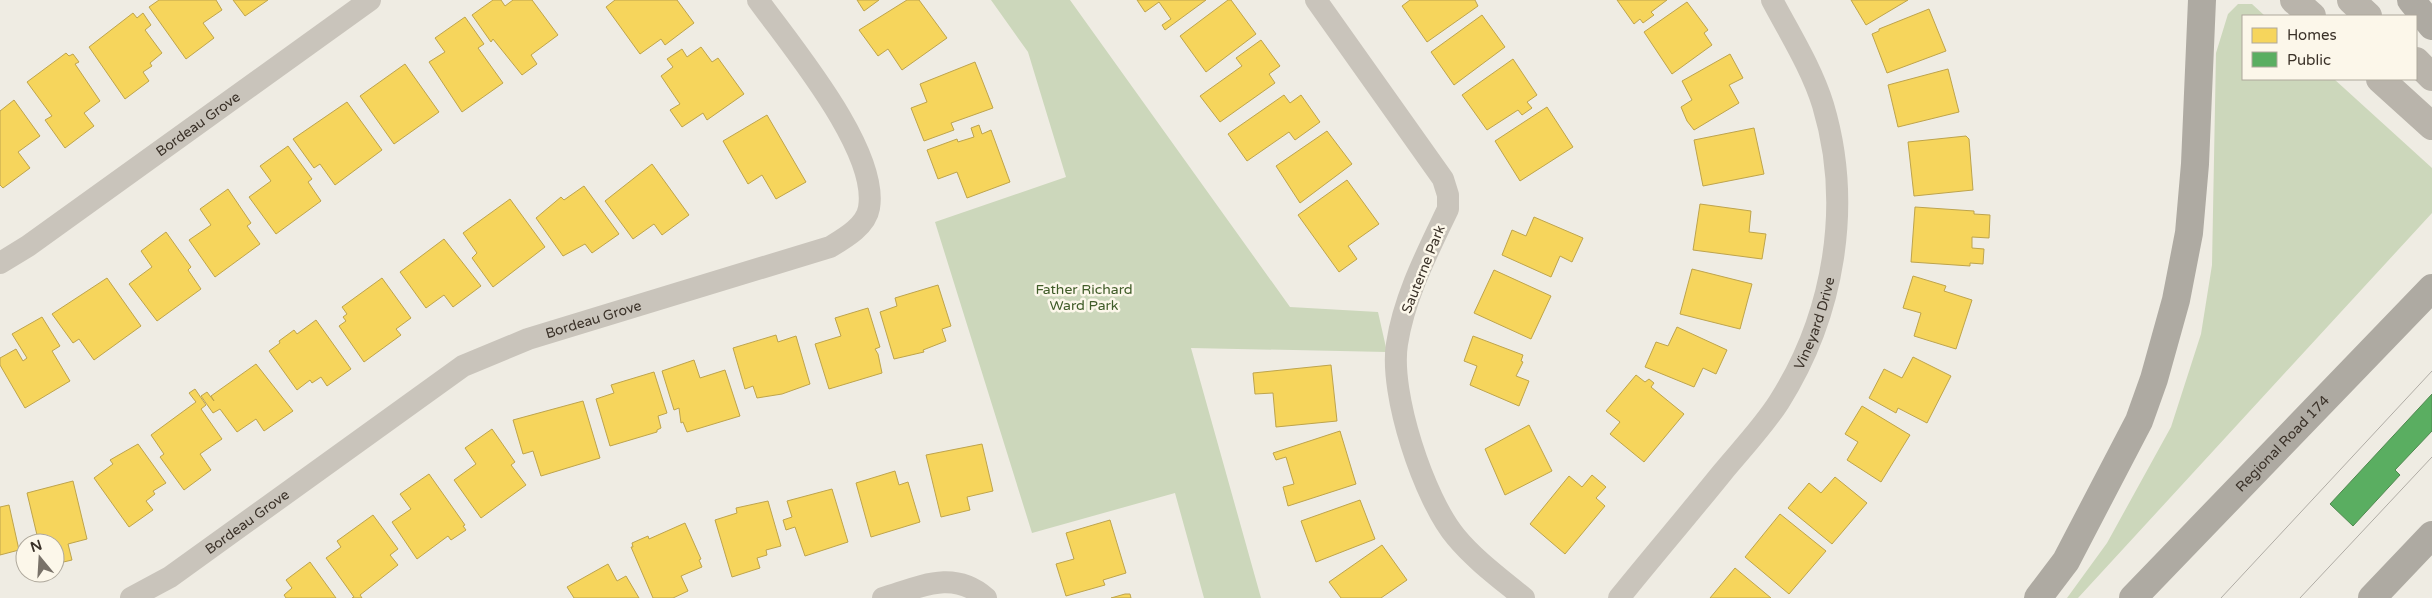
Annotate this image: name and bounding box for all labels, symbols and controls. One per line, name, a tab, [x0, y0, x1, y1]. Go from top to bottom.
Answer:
legend	[2242, 15, 2417, 80]
text: Homes	[2287, 26, 2337, 44]
text: Public	[2287, 51, 2331, 69]
street label: Bordeau Grove	[153, 88, 244, 160]
street label: Sauterne Park	[1398, 222, 1449, 316]
street label: Vineyard Drive	[1791, 275, 1838, 372]
park label: Father Richard Ward Park	[1035, 281, 1133, 314]
street label: Bordeau Grove	[543, 297, 644, 342]
street label: Regional Road 174	[2232, 392, 2333, 495]
street label: Bordeau Grove	[202, 486, 293, 558]
north arrow	[15, 533, 65, 583]
text: N	[28, 536, 44, 556]

